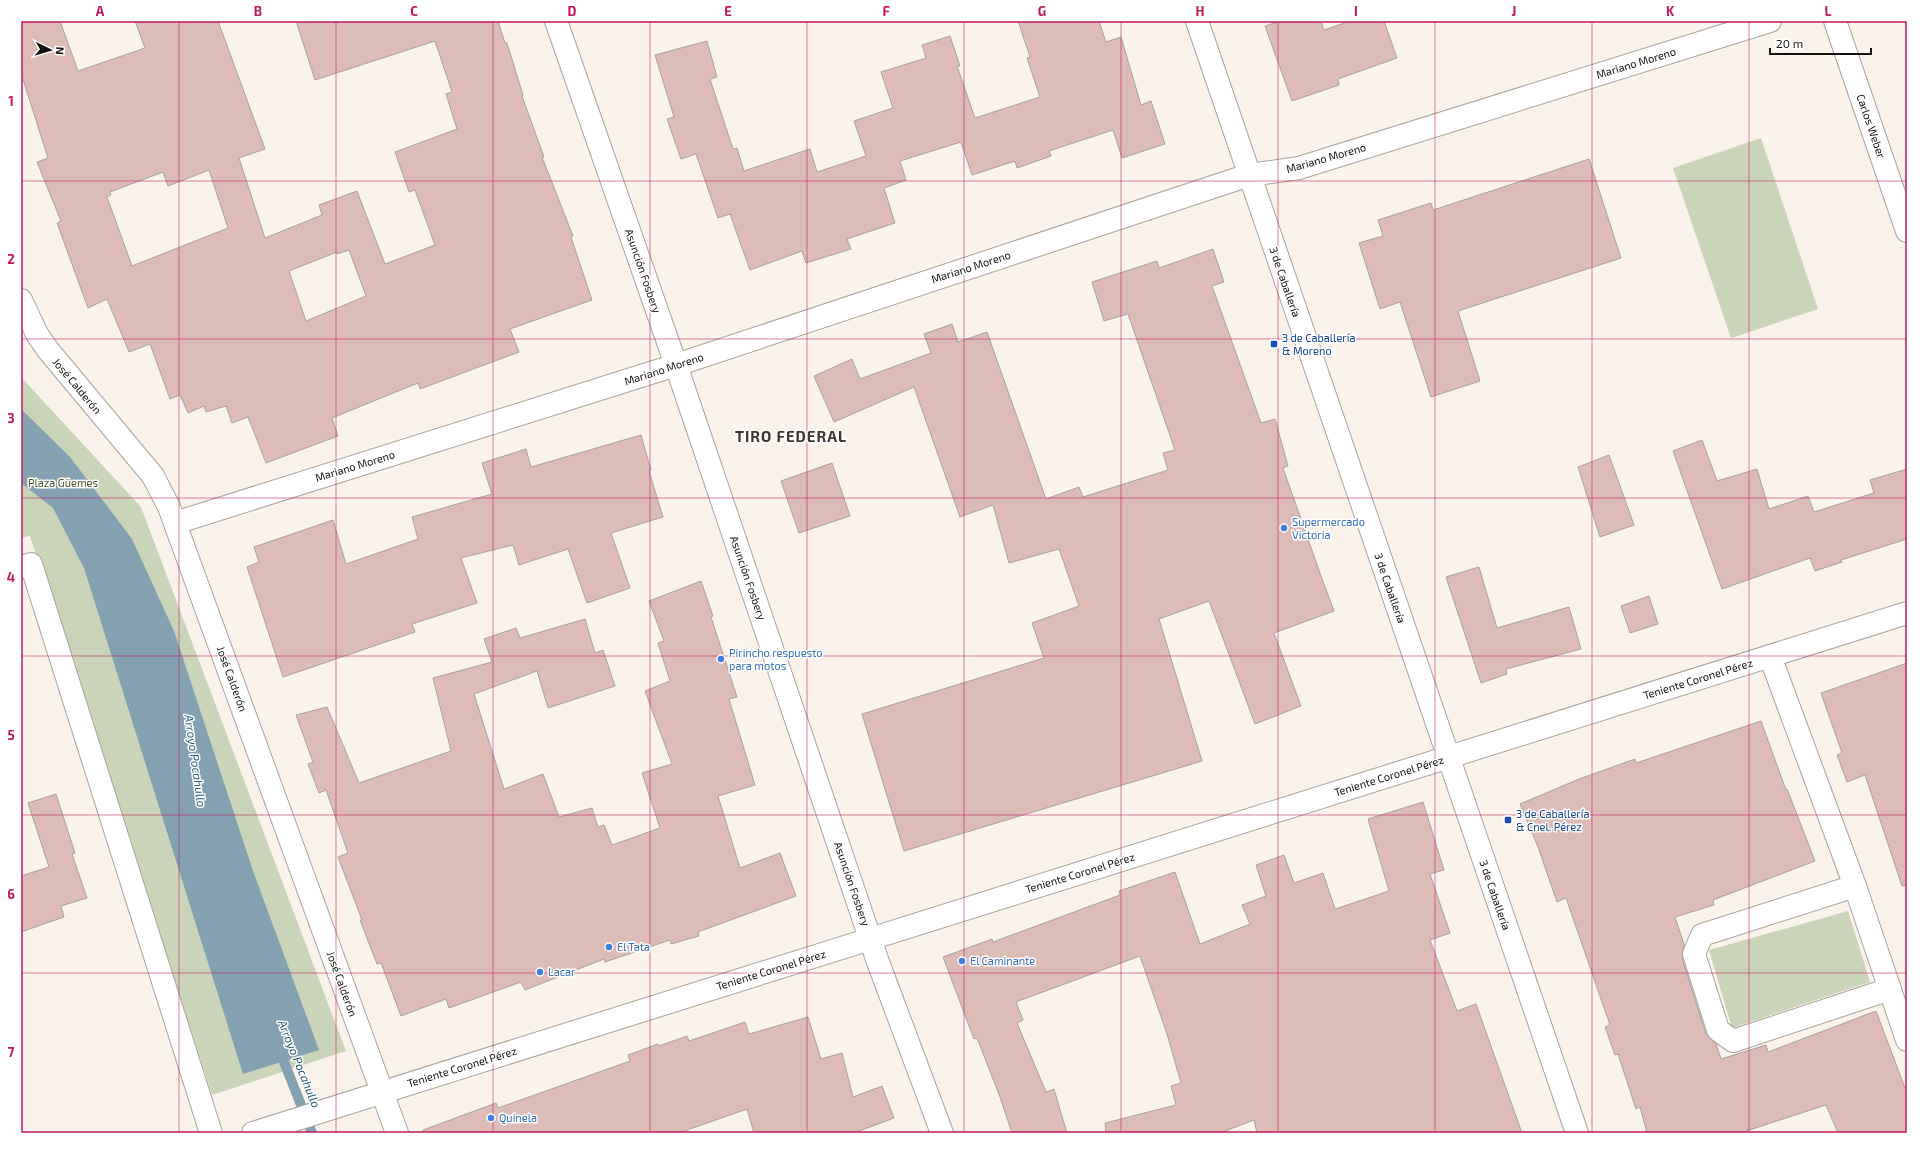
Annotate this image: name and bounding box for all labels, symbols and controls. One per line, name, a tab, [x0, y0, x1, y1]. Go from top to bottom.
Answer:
text: A	[96, 3, 105, 19]
text: B	[254, 3, 262, 19]
text: C	[410, 3, 418, 19]
text: D	[568, 3, 577, 19]
text: E	[724, 3, 732, 19]
text: F	[882, 3, 890, 19]
text: G	[1038, 3, 1046, 19]
text: H	[1196, 3, 1205, 19]
text: I	[1354, 3, 1358, 19]
text: J	[1512, 3, 1516, 19]
text: K	[1666, 3, 1675, 19]
text: L	[1825, 3, 1832, 19]
north arrow	[30, 30, 70, 70]
scale bar	[1770, 30, 1871, 56]
text: 20 m	[1776, 36, 1803, 50]
street label: Mariano Moreno	[1594, 44, 1677, 81]
text: N	[54, 46, 67, 55]
street label: Carlos Weber	[1854, 92, 1889, 160]
text: 1	[8, 93, 14, 109]
street label: Mariano Moreno	[1284, 140, 1367, 175]
street label: Asunción Fosbery	[623, 227, 664, 315]
street label: 3 de Caballería	[1267, 245, 1304, 319]
street label: Mariano Moreno	[930, 248, 1012, 285]
text: 2	[7, 251, 15, 267]
place label: 3 de Caballería & Moreno	[1282, 331, 1355, 357]
marker: 3 de Caballería & Moreno	[1269, 339, 1279, 349]
street label: Mariano Moreno	[623, 350, 705, 387]
street label: José Calderón	[50, 355, 104, 416]
text: 3	[7, 410, 15, 426]
district label: TIRO FEDERAL	[735, 427, 847, 445]
street label: Mariano Moreno	[313, 447, 396, 484]
park label: Plaza Güemes	[28, 476, 98, 489]
place label: Supermercado Victoria	[1292, 515, 1365, 541]
marker: Supermercado Victoria	[1279, 523, 1289, 533]
street label: Asunción Fosbery	[728, 534, 769, 622]
street label: 3 de Caballería	[1372, 551, 1409, 625]
text: 4	[7, 569, 15, 585]
street label: José Calderón	[215, 644, 250, 713]
place label: Pirincho respuesto para motos	[729, 646, 823, 672]
marker: Pirincho respuesto para motos	[716, 654, 726, 664]
street label: Teniente Coronel Pérez	[1641, 656, 1755, 701]
water label: Arroyo Pocahullo	[181, 713, 209, 808]
text: 5	[7, 727, 15, 743]
street label: Teniente Coronel Pérez	[1332, 753, 1446, 798]
place label: 3 de Caballería & Cnel. Pérez	[1516, 807, 1589, 833]
marker: 3 de Caballería & Cnel. Pérez	[1503, 815, 1513, 825]
street label: Asunción Fosbery	[832, 840, 873, 928]
street label: Teniente Coronel Pérez	[1023, 850, 1137, 895]
street label: 3 de Caballería	[1477, 858, 1514, 932]
text: 6	[7, 886, 15, 902]
place label: El Tata	[617, 940, 650, 953]
marker: El Tata	[604, 942, 614, 952]
street label: Teniente Coronel Pérez	[714, 947, 828, 992]
street label: José Calderón	[325, 949, 360, 1018]
place label: El Caminante	[970, 954, 1035, 967]
marker: El Caminante	[957, 956, 967, 966]
place label: Lacar	[548, 965, 576, 978]
marker: Lacar	[535, 967, 545, 977]
water label: Arroyo Pocahullo	[275, 1017, 324, 1110]
text: 7	[8, 1044, 15, 1060]
street label: Teniente Coronel Pérez	[405, 1044, 519, 1089]
place label: Quinela	[499, 1111, 537, 1125]
marker: Quinela	[486, 1113, 496, 1123]

